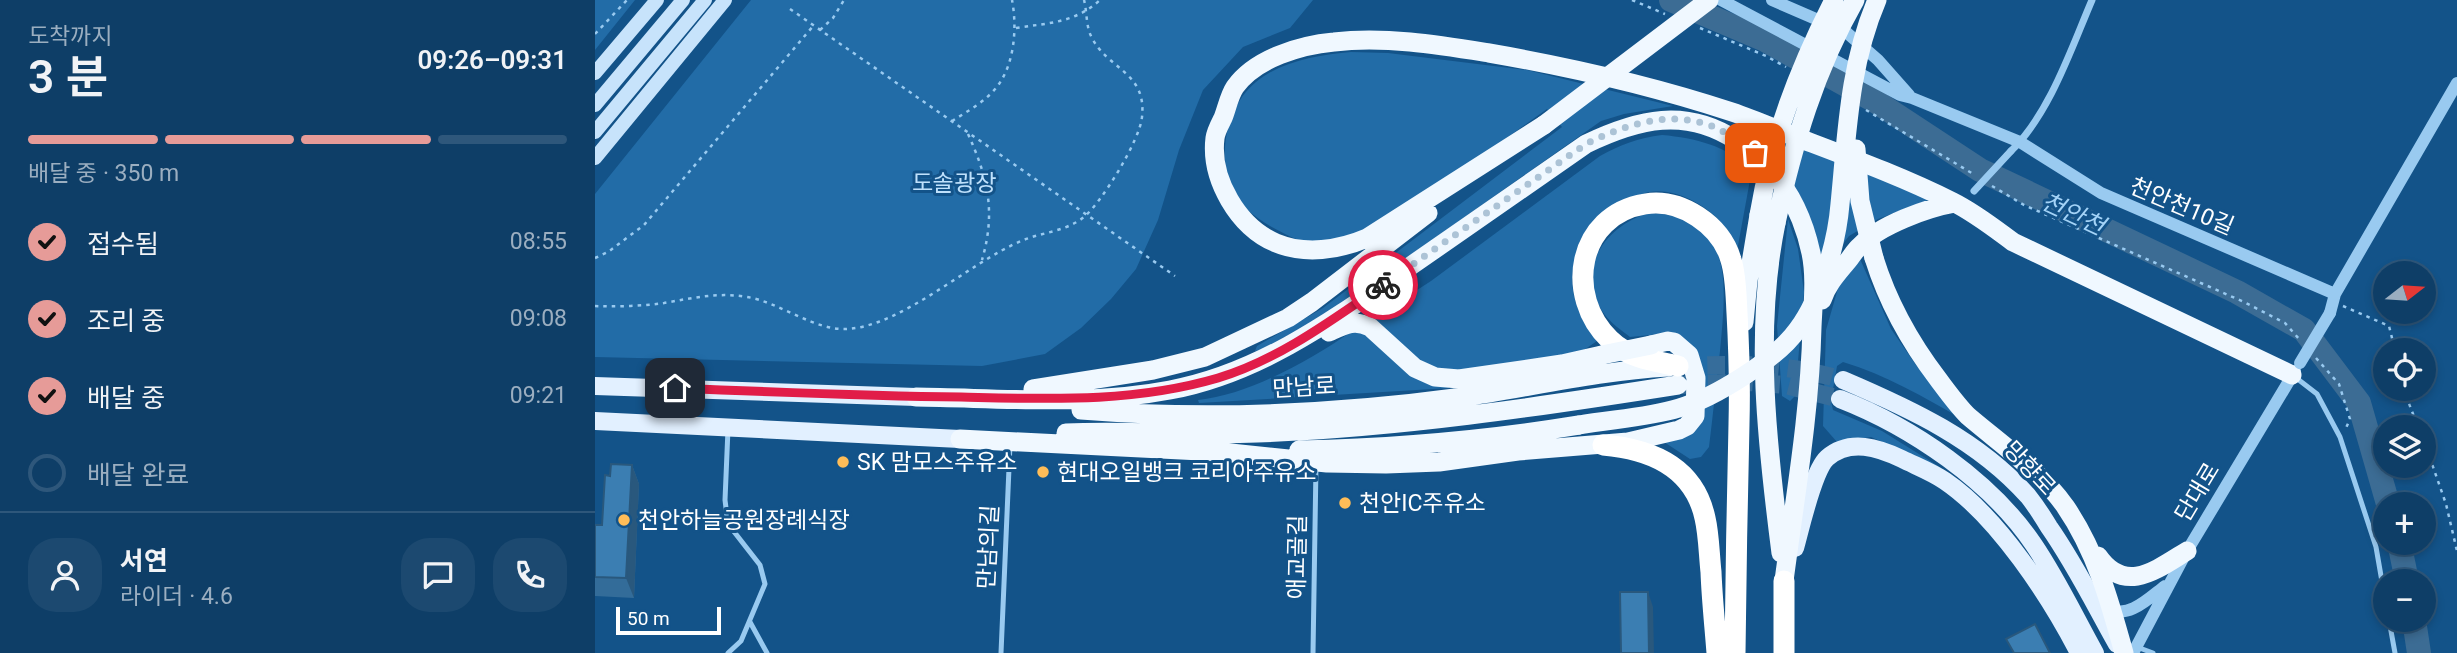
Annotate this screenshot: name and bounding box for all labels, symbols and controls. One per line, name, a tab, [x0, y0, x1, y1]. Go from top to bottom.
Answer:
text: 도착까지	[28, 23, 113, 50]
text: 09:26–09:31	[417, 45, 567, 75]
text: 3 분	[28, 50, 108, 104]
pin	[1725, 123, 1785, 183]
icon: bag	[1736, 134, 1774, 172]
text: 배달 중 · 350 m	[28, 160, 179, 187]
park label: 도솔광장	[912, 170, 996, 197]
street label: 천안천10길	[2126, 172, 2238, 240]
water label: 천안천	[2037, 187, 2112, 242]
icon: check	[28, 223, 66, 261]
text: 08:55	[510, 228, 567, 255]
text: 접수됨	[87, 229, 159, 259]
courier	[1348, 250, 1418, 320]
north arrow	[2373, 261, 2436, 324]
map controls	[2373, 261, 2436, 632]
icon: bike	[1364, 266, 1402, 304]
icon: check	[28, 300, 66, 338]
text: 09:08	[510, 305, 567, 332]
text: 조리 중	[87, 306, 165, 336]
button: locate	[2373, 338, 2436, 401]
pin	[645, 358, 705, 418]
icon: home	[656, 369, 694, 407]
street label: 만남로	[1272, 372, 1336, 403]
icon: check	[28, 377, 66, 415]
text: 09:21	[510, 382, 567, 409]
text: 배달 중	[87, 383, 165, 413]
button: layers	[2373, 415, 2436, 478]
street label: 망향로	[1998, 436, 2061, 501]
place label: SK 맘모스주유소	[857, 449, 1018, 476]
marker: SK 맘모스주유소	[835, 454, 851, 470]
street label: 단대로	[2170, 458, 2225, 526]
place label: 현대오일뱅크 코리아주유소	[1057, 459, 1317, 486]
text: 배달 완료	[87, 460, 189, 490]
marker: 현대오일뱅크 코리아주유소	[1035, 464, 1051, 480]
place label: 천안IC주유소	[1359, 490, 1486, 517]
button: +	[2373, 492, 2436, 555]
marker: 천안IC주유소	[1337, 495, 1353, 511]
street label: 만남의길	[973, 504, 1004, 590]
place label: 천안하늘공원장례식장	[638, 507, 850, 534]
marker: 천안하늘공원장례식장	[616, 512, 632, 528]
street label: 애교골길	[1283, 514, 1312, 600]
button: person	[28, 538, 102, 612]
button: chat	[401, 538, 475, 612]
button: phone	[493, 538, 567, 612]
text: 서연	[120, 546, 168, 576]
button: −	[2373, 569, 2436, 632]
text: 라이더 · 4.6	[120, 583, 233, 610]
scale bar	[616, 604, 721, 636]
text: 50 m	[627, 607, 670, 630]

